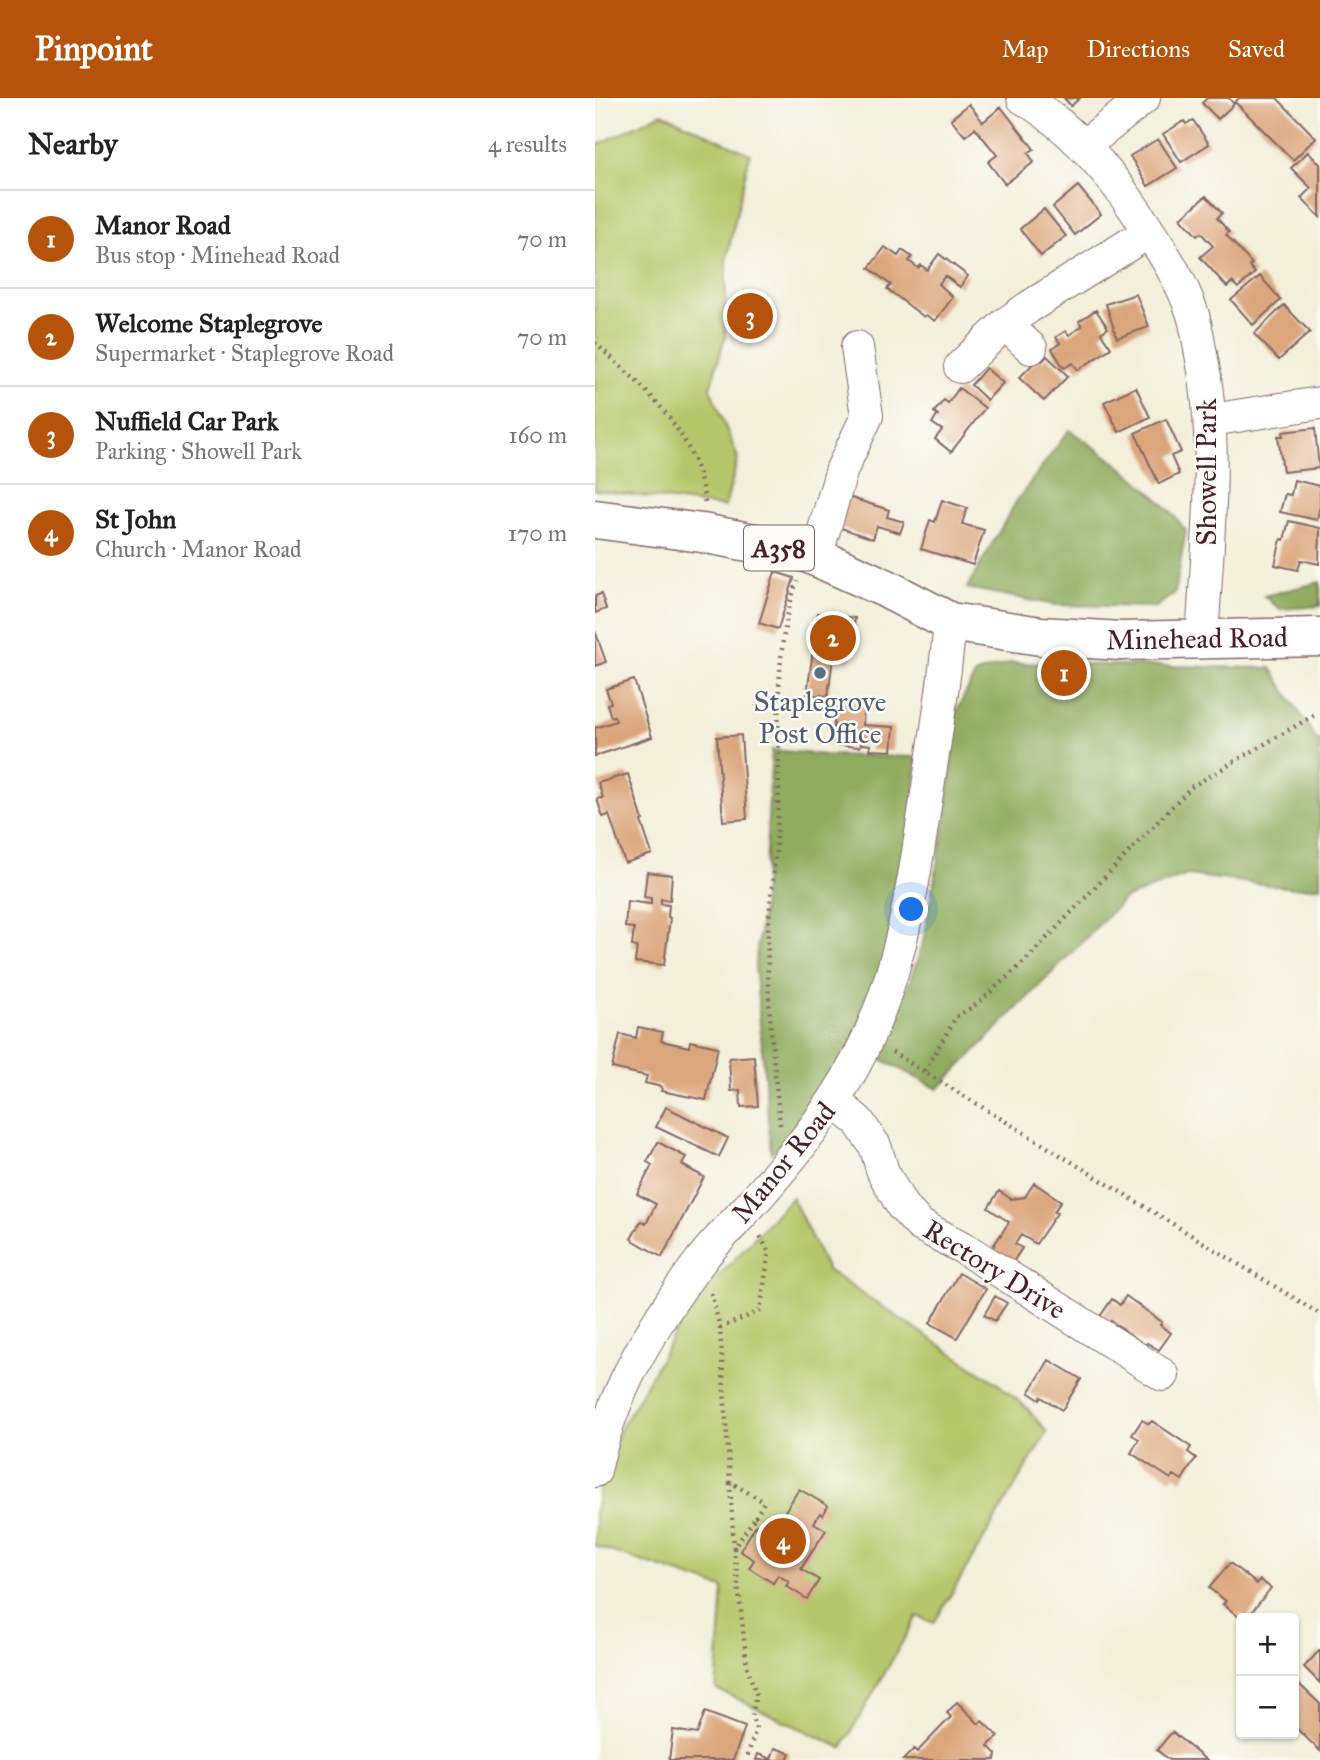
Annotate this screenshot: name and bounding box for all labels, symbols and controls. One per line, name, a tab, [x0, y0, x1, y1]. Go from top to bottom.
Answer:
text: Pinpoint	[35, 29, 153, 69]
text: Map	[1002, 34, 1049, 64]
text: Directions	[1087, 34, 1190, 64]
text: Saved	[1228, 34, 1285, 64]
text: Nearby	[28, 126, 118, 162]
text: 4 results	[488, 130, 567, 158]
text: Manor Road	[95, 209, 231, 241]
text: 1	[46, 225, 56, 253]
text: 70 m	[517, 225, 567, 253]
text: Bus stop · Minehead Road	[95, 241, 340, 269]
pin: 3	[727, 290, 773, 342]
text: Welcome Staplegrove	[95, 307, 322, 339]
text: 2	[45, 323, 57, 351]
text: 70 m	[517, 323, 567, 351]
text: Supermarket · Staplegrove Road	[95, 339, 394, 367]
street label: Showell Park	[1189, 398, 1224, 546]
text: Nuffield Car Park	[95, 405, 279, 437]
text: 3	[46, 421, 56, 449]
text: 160 m	[509, 421, 567, 449]
text: Parking · Showell Park	[95, 437, 302, 465]
text: St John	[95, 503, 176, 535]
text: 4	[45, 519, 57, 547]
text: 170 m	[508, 519, 567, 547]
road number: A358	[744, 526, 814, 570]
text: Church · Manor Road	[95, 535, 302, 563]
pin: 2	[810, 612, 856, 664]
street label: Minehead Road	[1106, 619, 1288, 658]
pin: 1	[1041, 647, 1087, 699]
marker: Staplegrove Post Office	[812, 665, 828, 681]
place label: Staplegrove Post Office	[753, 684, 887, 751]
your location	[894, 892, 928, 926]
street label: Manor Road	[724, 1094, 843, 1230]
street label: Rectory Drive	[917, 1212, 1073, 1327]
pin: 4	[760, 1515, 806, 1567]
map controls	[1236, 1613, 1299, 1739]
button: +	[1236, 1613, 1299, 1676]
button: −	[1236, 1676, 1299, 1739]

